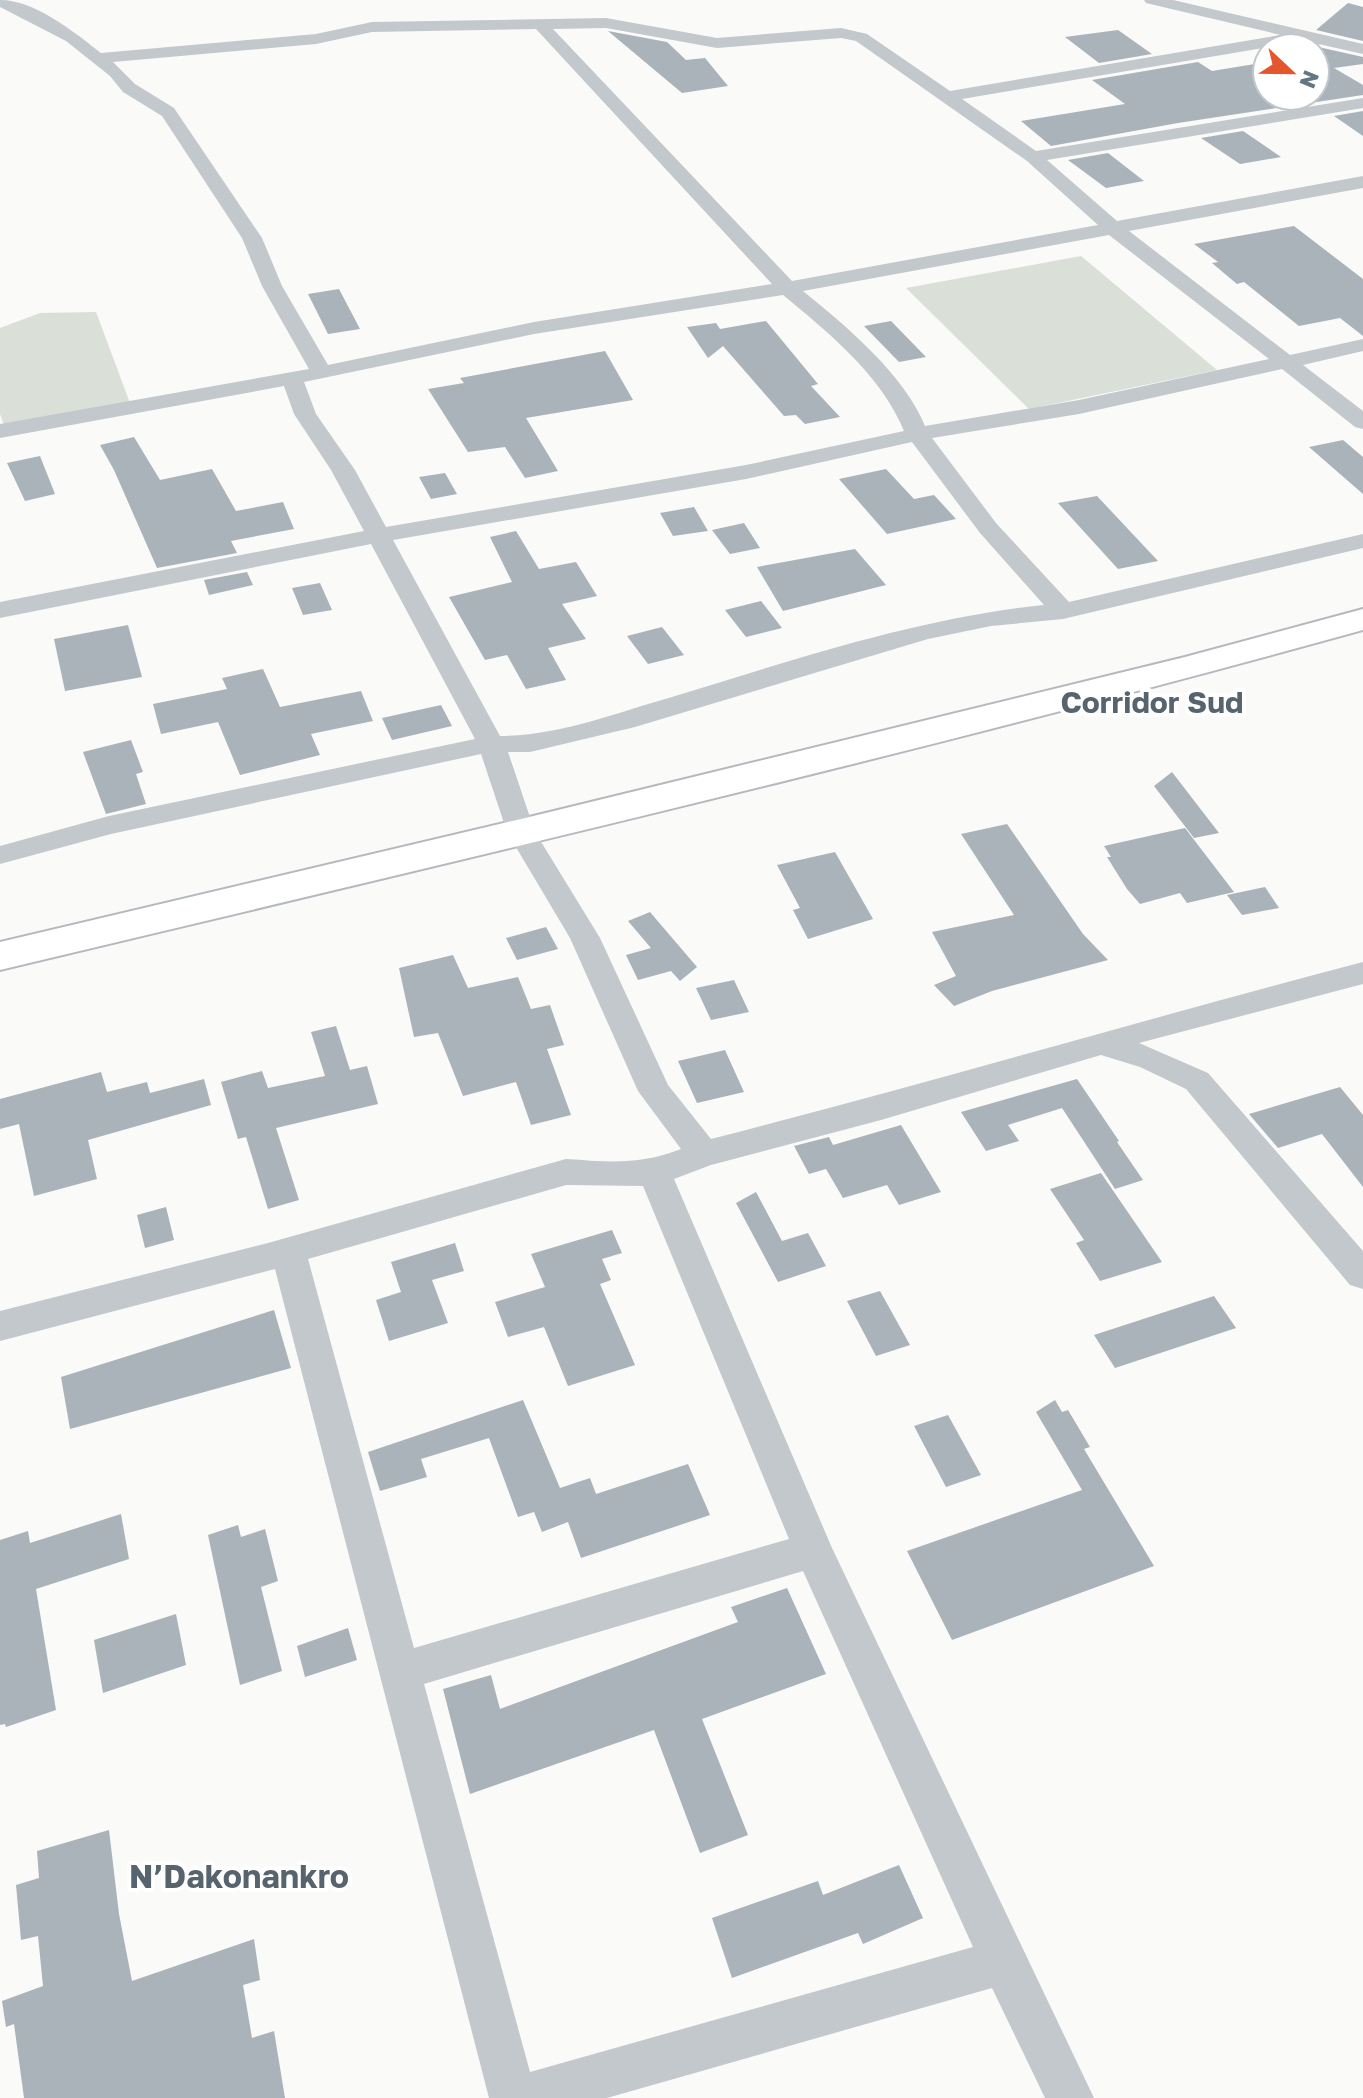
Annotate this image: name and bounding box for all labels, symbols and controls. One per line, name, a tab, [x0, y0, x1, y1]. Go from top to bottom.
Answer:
north arrow	[1251, 32, 1331, 112]
text: N	[1294, 67, 1326, 92]
district label: Corridor Sud	[1061, 684, 1243, 720]
district label: N’Dakonankro	[129, 1857, 349, 1895]

